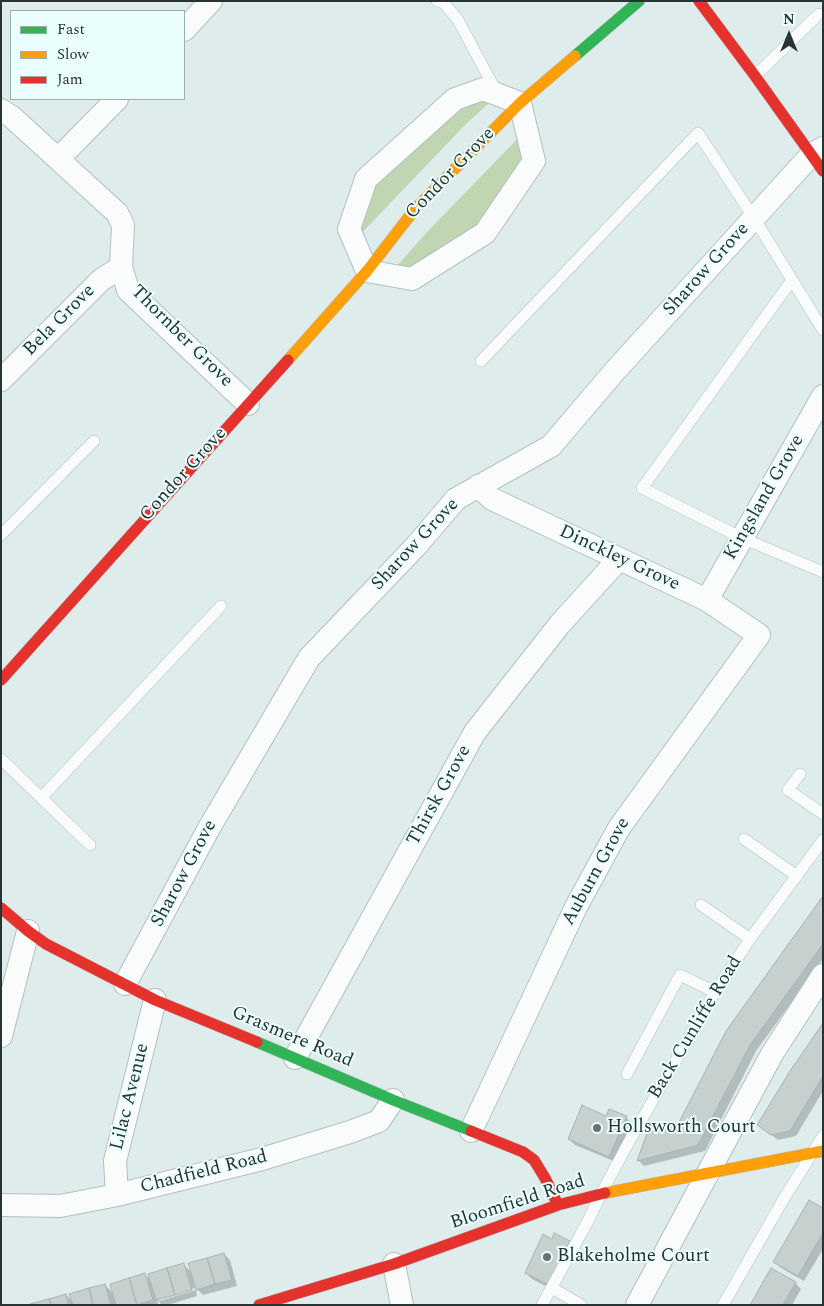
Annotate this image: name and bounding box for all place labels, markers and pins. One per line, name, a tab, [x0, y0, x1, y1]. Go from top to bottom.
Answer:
place label: Hollsworth Court	[607, 1117, 756, 1139]
marker: Hollsworth Court	[591, 1122, 603, 1134]
place label: Blakeholme Court	[557, 1246, 710, 1268]
marker: Blakeholme Court	[541, 1251, 553, 1263]

